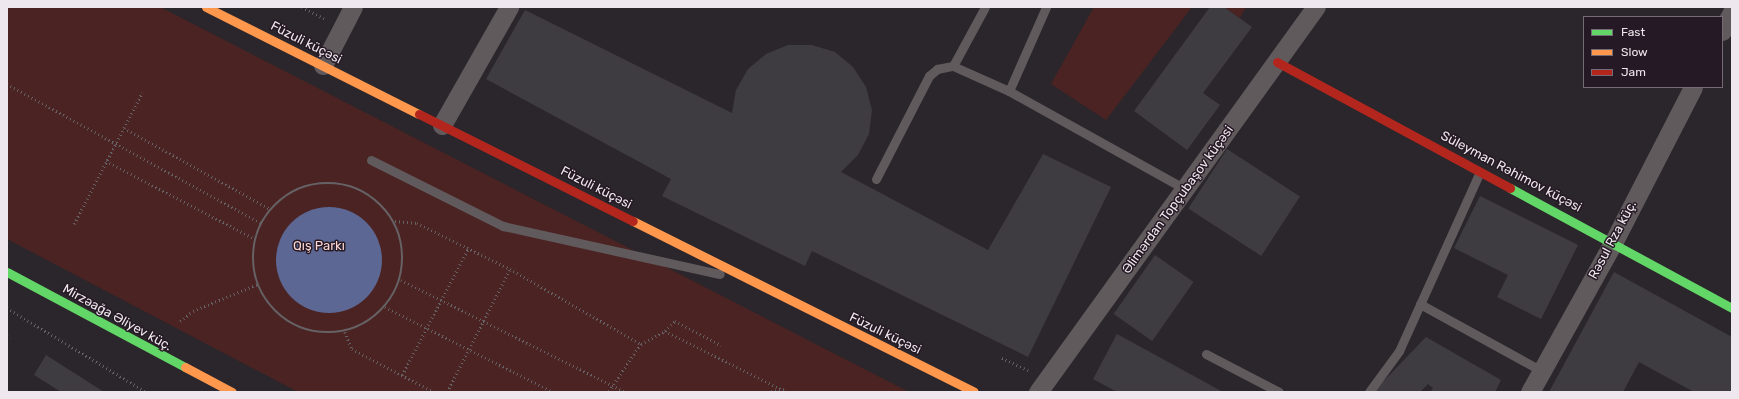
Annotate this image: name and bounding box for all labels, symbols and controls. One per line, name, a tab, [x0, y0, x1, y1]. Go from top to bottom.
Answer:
legend	[1583, 16, 1723, 88]
street label: Füzuli küçəsi	[268, 18, 344, 68]
text: Fast	[1621, 25, 1645, 39]
text: Slow	[1621, 45, 1648, 59]
text: Jam	[1621, 65, 1646, 79]
street label: Əlimərdan Topçubaşov küçəsi	[1119, 123, 1237, 277]
street label: Süleyman Rəhimov küçəsi	[1438, 128, 1584, 216]
street label: Füzuli küçəsi	[558, 163, 634, 213]
street label: Rəsul Rza küç.	[1586, 198, 1640, 282]
park label: Qış Parkı	[293, 238, 345, 254]
street label: Mirzəağa Əliyev küç.	[59, 281, 175, 355]
street label: Füzuli küçəsi	[847, 310, 923, 358]

